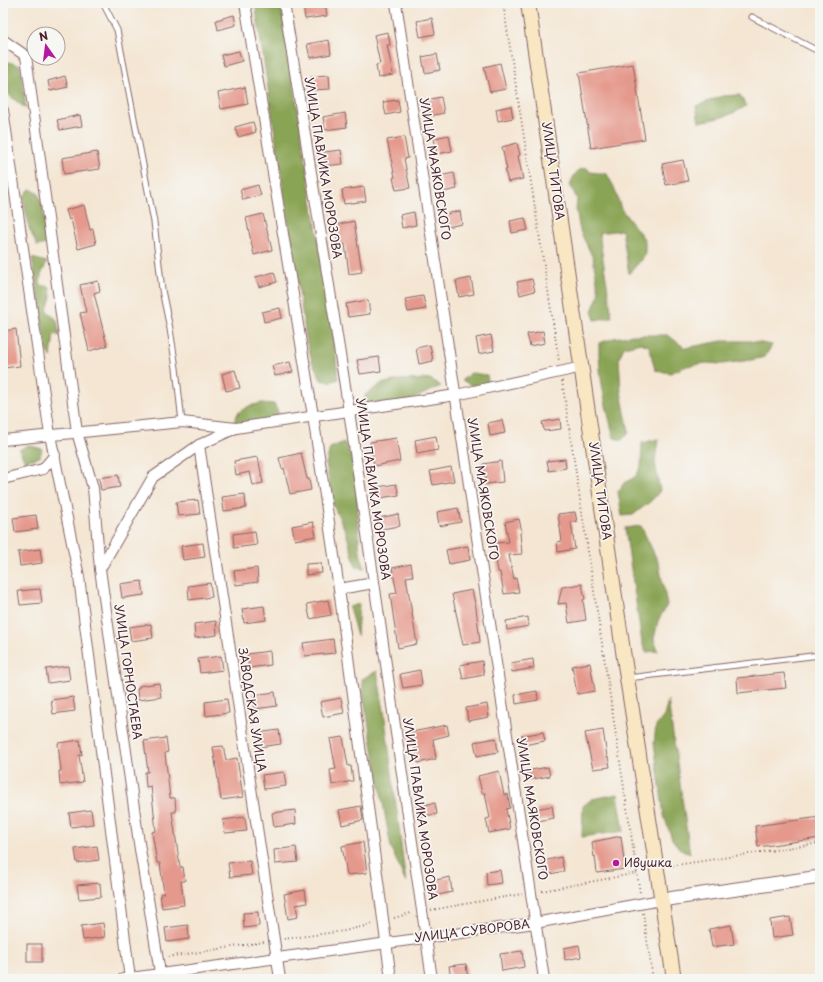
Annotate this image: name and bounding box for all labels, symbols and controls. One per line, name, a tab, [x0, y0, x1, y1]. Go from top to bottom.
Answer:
north arrow	[26, 26, 66, 66]
text: N	[37, 26, 50, 45]
street label: УЛИЦА ПАВЛИКА МОРОЗОВА	[301, 76, 347, 260]
street label: УЛИЦА МАЯКОВСКОГО	[416, 96, 456, 241]
street label: УЛИЦА ТИТОВА	[538, 121, 570, 221]
street label: УЛИЦА ПАВЛИКА МОРОЗОВА	[352, 397, 396, 581]
street label: УЛИЦА МАЯКОВСКОГО	[464, 416, 504, 561]
street label: УЛИЦА ТИТОВА	[585, 441, 617, 541]
street label: УЛИЦА ГОРНОСТАЕВА	[111, 603, 147, 741]
street label: ЗАВОДСКАЯ УЛИЦА	[234, 646, 272, 773]
street label: УЛИЦА ПАВЛИКА МОРОЗОВА	[399, 717, 443, 901]
street label: УЛИЦА МАЯКОВСКОГО	[513, 736, 553, 881]
place label: Ивушка	[624, 853, 672, 871]
marker: Ивушка	[611, 858, 621, 868]
street label: УЛИЦА СУВОРОВА	[413, 914, 531, 946]

